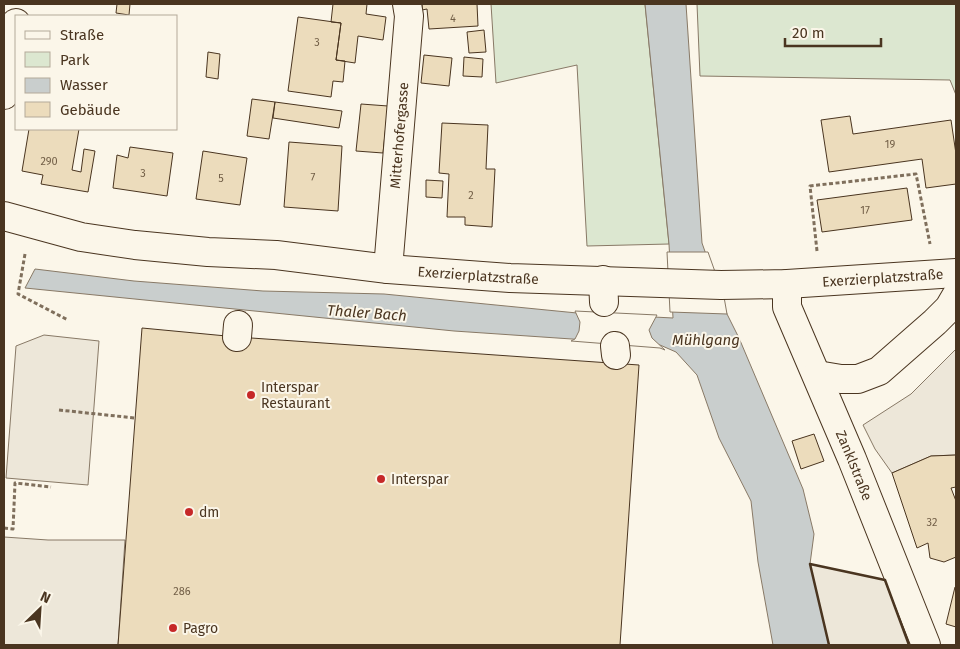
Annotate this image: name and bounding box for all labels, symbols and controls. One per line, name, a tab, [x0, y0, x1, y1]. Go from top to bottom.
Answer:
house number: 4	[450, 12, 456, 25]
legend	[15, 15, 178, 130]
scale bar	[785, 15, 881, 47]
text: 20 m	[792, 24, 825, 42]
text: Straße	[60, 26, 104, 44]
house number: 3	[314, 36, 320, 49]
text: Park	[60, 51, 90, 69]
text: Wasser	[60, 76, 108, 94]
street label: Mitterhofergasse	[387, 82, 412, 189]
text: Gebäude	[60, 101, 120, 119]
house number: 19	[885, 138, 895, 151]
house number: 290	[40, 155, 58, 168]
house number: 3	[140, 167, 146, 180]
house number: 7	[311, 171, 316, 184]
house number: 5	[218, 172, 224, 185]
house number: 2	[468, 189, 474, 202]
house number: 17	[860, 204, 870, 217]
street label: Exerzierplatzstraße	[417, 263, 539, 288]
street label: Exerzierplatzstraße	[822, 266, 944, 291]
water label: Thaler Bach	[327, 301, 407, 325]
water label: Mühlgang	[672, 331, 740, 349]
place label: Interspar Restaurant	[261, 379, 331, 412]
marker: Interspar Restaurant	[245, 389, 257, 401]
street label: Zanklstraße	[832, 428, 876, 503]
place label: Interspar	[391, 471, 449, 488]
marker: Interspar	[375, 473, 387, 485]
place label: dm	[199, 504, 219, 521]
marker: dm	[183, 506, 195, 518]
house number: 32	[927, 516, 937, 529]
north arrow	[15, 584, 65, 634]
house number: 286	[173, 585, 191, 598]
text: N	[37, 588, 53, 607]
place label: Pagro	[183, 620, 218, 637]
marker: Pagro	[167, 622, 179, 634]

